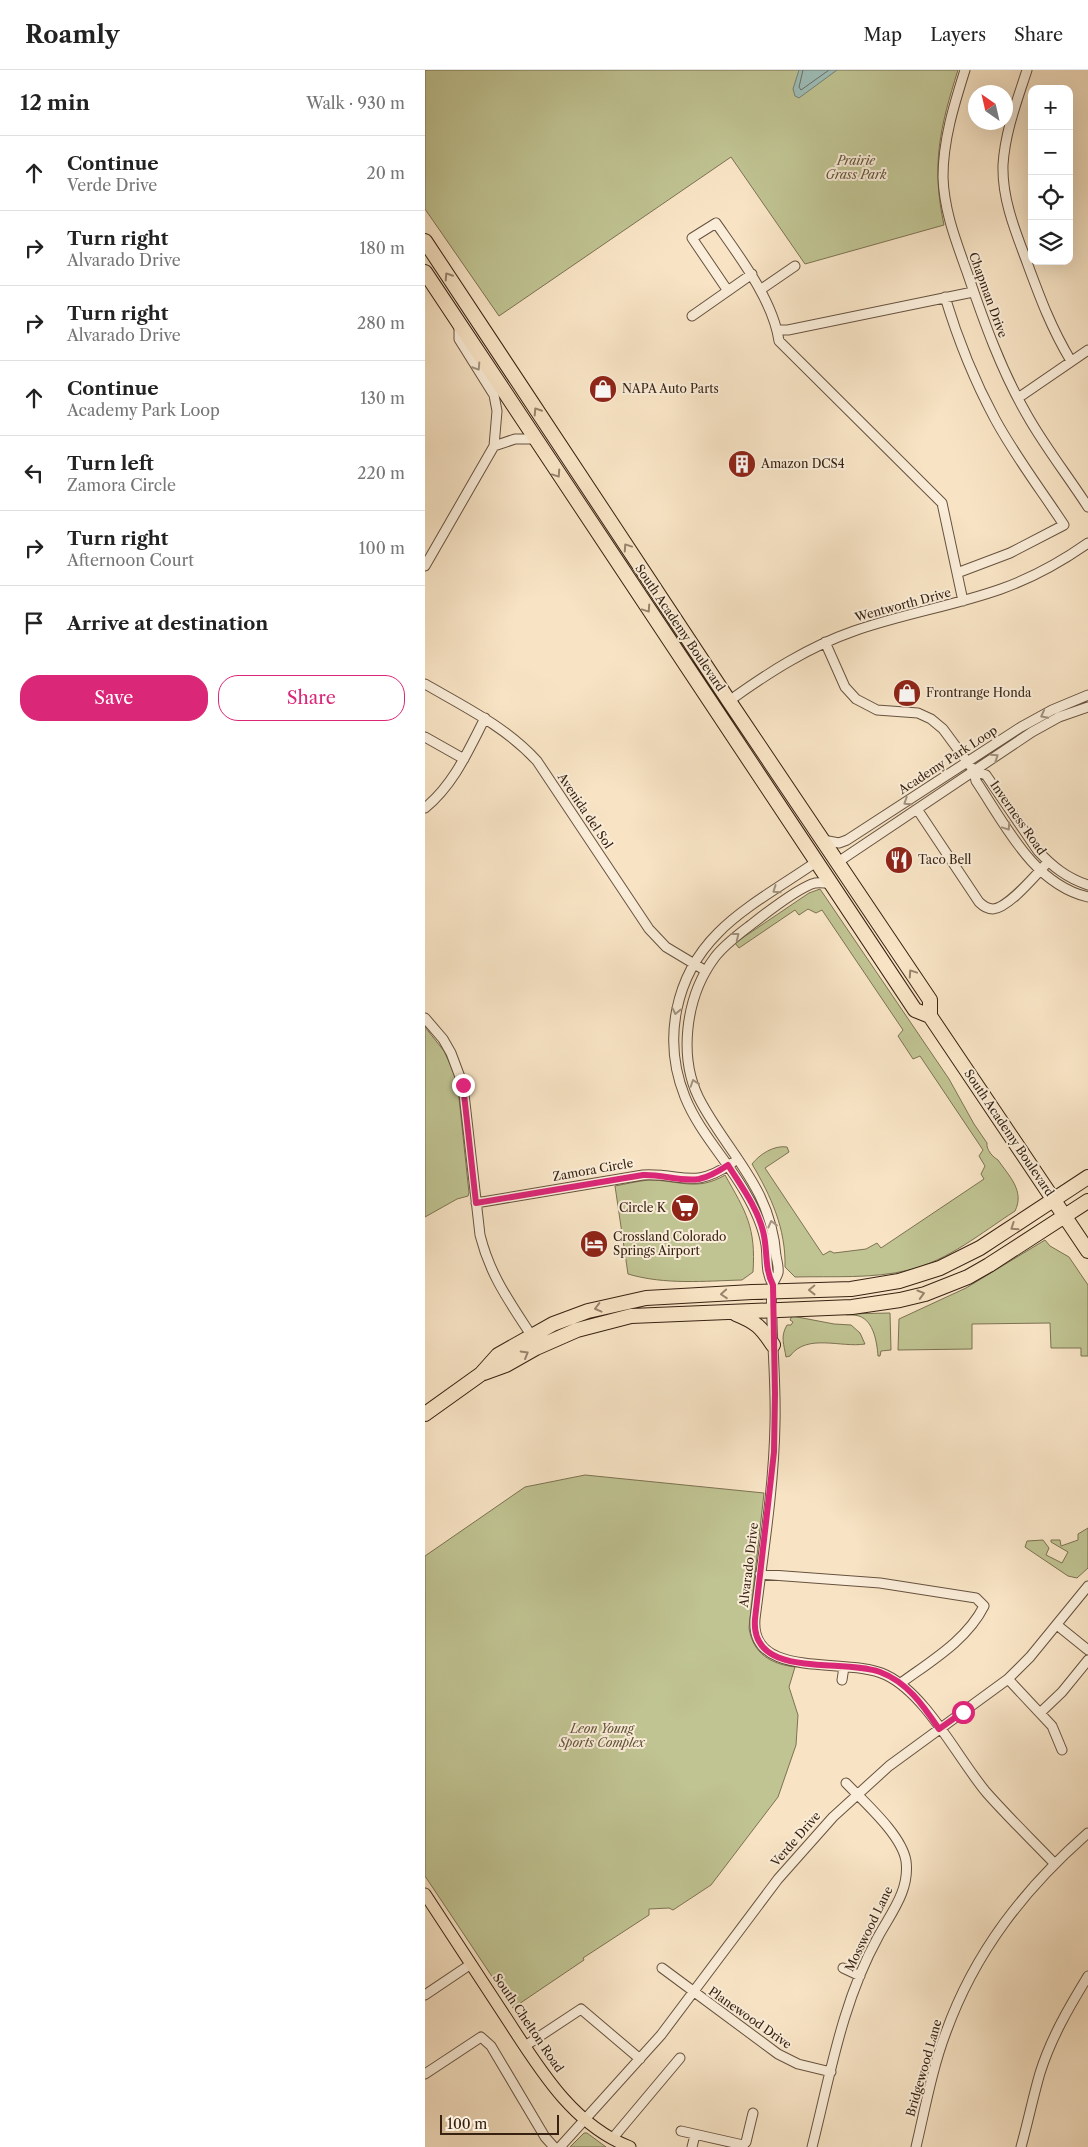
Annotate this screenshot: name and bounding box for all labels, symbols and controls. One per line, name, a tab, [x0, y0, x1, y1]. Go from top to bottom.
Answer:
text: Roamly	[25, 20, 119, 49]
text: Map	[864, 24, 902, 46]
text: Layers	[930, 24, 986, 46]
text: Share	[1014, 24, 1063, 46]
north arrow	[968, 85, 1013, 130]
map controls	[1028, 85, 1073, 265]
button: +	[1028, 85, 1073, 130]
text: 12 min	[20, 90, 90, 115]
text: Walk · 930 m	[306, 93, 405, 113]
button: −	[1028, 130, 1073, 175]
text: Continue	[67, 152, 159, 175]
park label: Prairie Grass Park	[826, 153, 887, 182]
icon: ahead	[20, 159, 48, 187]
text: 20 m	[366, 163, 405, 183]
text: Verde Drive	[67, 175, 157, 195]
button: locate	[1028, 175, 1073, 220]
button: layers	[1028, 220, 1073, 265]
text: Turn right	[67, 227, 168, 250]
icon: right	[20, 234, 48, 262]
text: 180 m	[359, 238, 405, 258]
text: Alvarado Drive	[67, 250, 181, 270]
street label: Chapman Drive	[966, 250, 1011, 340]
one-way arrow	[445, 272, 454, 281]
text: Turn right	[67, 302, 168, 325]
icon: right	[20, 309, 48, 337]
text: 280 m	[357, 313, 405, 333]
text: Alvarado Drive	[67, 325, 181, 345]
one-way arrow	[470, 362, 480, 371]
shop icon: NAPA Auto Parts	[588, 374, 618, 404]
text: Continue	[67, 377, 159, 400]
place label: NAPA Auto Parts	[622, 381, 719, 396]
icon: ahead	[20, 384, 48, 412]
text: 130 m	[360, 388, 405, 408]
text: Academy Park Loop	[67, 400, 220, 420]
one-way arrow	[534, 408, 543, 417]
building icon: Amazon DCS4	[727, 449, 757, 479]
text: Turn left	[67, 452, 154, 475]
place label: Amazon DCS4	[760, 456, 845, 471]
icon: left	[20, 459, 48, 487]
text: 220 m	[357, 463, 405, 483]
one-way arrow	[551, 468, 560, 477]
text: Zamora Circle	[67, 475, 176, 495]
text: Turn right	[67, 527, 168, 550]
icon: right	[20, 534, 48, 562]
text: 100 m	[359, 538, 405, 558]
one-way arrow	[624, 543, 633, 553]
text: Afternoon Court	[67, 550, 194, 570]
street label: South Academy Boulevard	[632, 561, 729, 695]
street label: Wentworth Drive	[852, 584, 953, 625]
one-way arrow	[641, 604, 651, 613]
icon: arrive	[20, 609, 48, 637]
text: Arrive at destination	[67, 612, 268, 635]
button: Save	[20, 675, 208, 721]
button: Share	[218, 675, 405, 721]
shop icon: Frontrange Honda	[892, 678, 922, 708]
place label: Frontrange Honda	[926, 685, 1032, 700]
one-way arrow	[1040, 708, 1049, 718]
street label: Academy Park Loop	[895, 722, 1000, 798]
one-way arrow	[989, 754, 999, 763]
street label: Avenida del Sol	[554, 769, 616, 852]
street label: Inverness Road	[987, 778, 1050, 858]
one-way arrow	[903, 796, 912, 805]
one-way arrow	[1001, 822, 1011, 831]
restaurant icon: Taco Bell	[884, 845, 914, 875]
place label: Taco Bell	[918, 852, 972, 867]
one-way arrow	[772, 884, 782, 893]
one-way arrow	[730, 934, 739, 942]
one-way arrow	[909, 969, 918, 978]
one-way arrow	[671, 1007, 682, 1016]
street label: South Academy Boulevard	[961, 1066, 1058, 1200]
route end	[452, 1074, 475, 1097]
one-way arrow	[689, 1079, 699, 1088]
street label: Zamora Circle	[551, 1155, 635, 1184]
supermarket icon: Circle K	[670, 1193, 700, 1223]
place label: Circle K	[619, 1200, 667, 1215]
one-way arrow	[767, 1221, 777, 1229]
one-way arrow	[1010, 1221, 1019, 1230]
hotel icon: Crossland Colorado Springs Airport	[579, 1229, 609, 1259]
place label: Crossland Colorado Springs Airport	[613, 1229, 726, 1258]
one-way arrow	[807, 1284, 815, 1295]
one-way arrow	[720, 1288, 728, 1299]
one-way arrow	[917, 1290, 925, 1300]
one-way arrow	[594, 1302, 603, 1313]
one-way arrow	[520, 1350, 529, 1360]
street label: Alvarado Drive	[736, 1521, 761, 1609]
route start	[952, 1701, 975, 1724]
park label: Leon Young Sports Complex	[558, 1721, 646, 1750]
street label: Verde Drive	[767, 1808, 824, 1870]
street label: Mosswood Lane	[841, 1884, 896, 1974]
street label: South Chelton Road	[490, 1970, 567, 2076]
street label: Planewood Drive	[706, 1983, 795, 2052]
street label: Bridgewood Lane	[902, 2017, 945, 2118]
scale bar	[440, 2112, 559, 2135]
text: 100 m	[447, 2115, 487, 2133]

